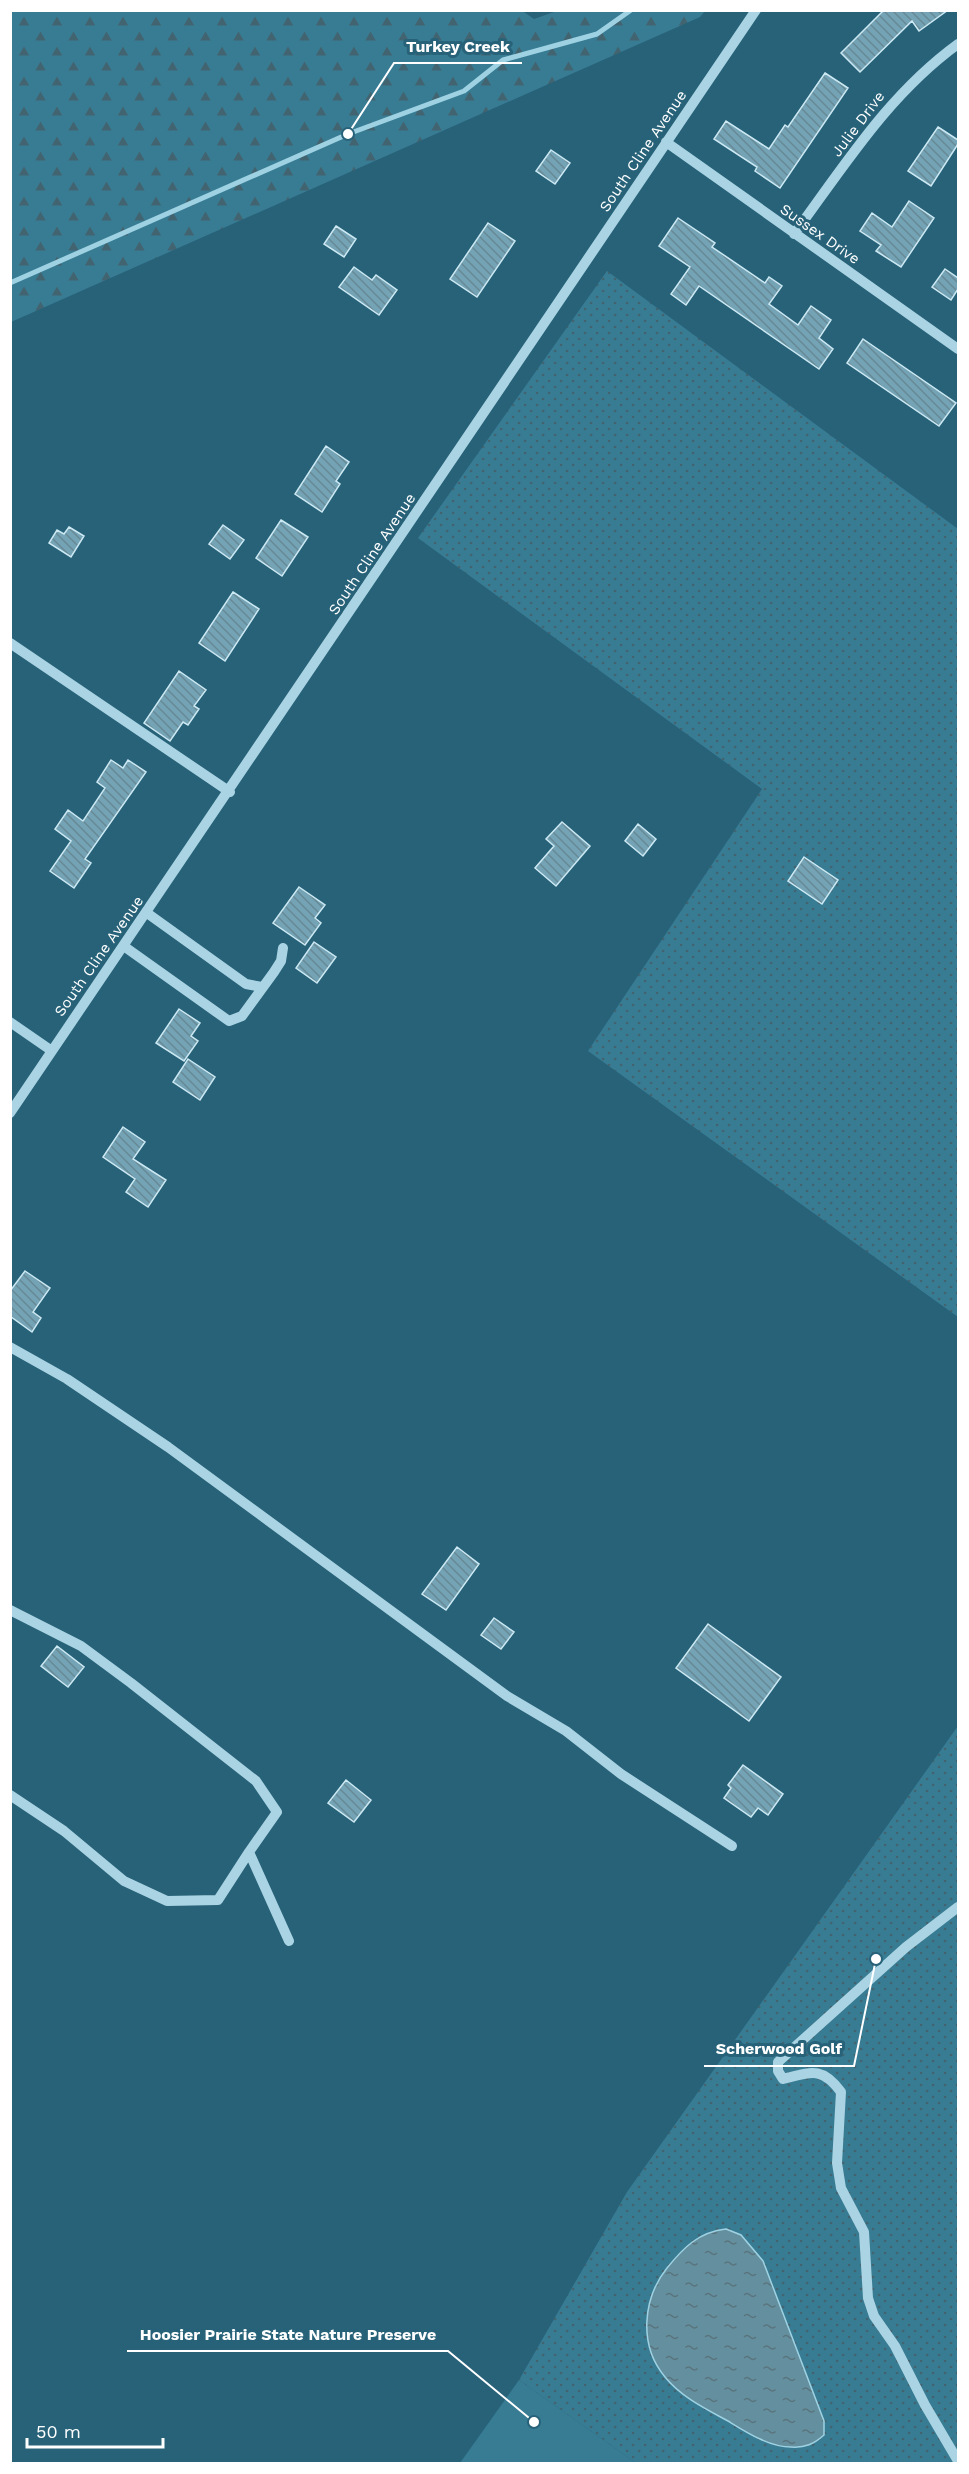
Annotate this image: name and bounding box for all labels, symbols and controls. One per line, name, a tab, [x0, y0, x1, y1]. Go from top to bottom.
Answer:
callout: Turkey Creek	[394, 29, 522, 63]
text: Turkey Creek	[406, 37, 510, 56]
street label: South Cline Avenue	[596, 87, 690, 215]
street label: Julie Drive	[828, 88, 888, 160]
street label: Sussex Drive	[777, 200, 863, 268]
street label: South Cline Avenue	[325, 490, 419, 618]
street label: South Cline Avenue	[51, 892, 147, 1020]
callout: Scherwood Golf	[704, 2032, 854, 2066]
text: Scherwood Golf	[716, 2039, 843, 2058]
callout: Hoosier Prairie State Nature Preserve	[127, 2317, 448, 2351]
text: Hoosier Prairie State Nature Preserve	[140, 2325, 436, 2344]
scale bar	[27, 2411, 164, 2449]
text: 50 m	[36, 2421, 81, 2442]

